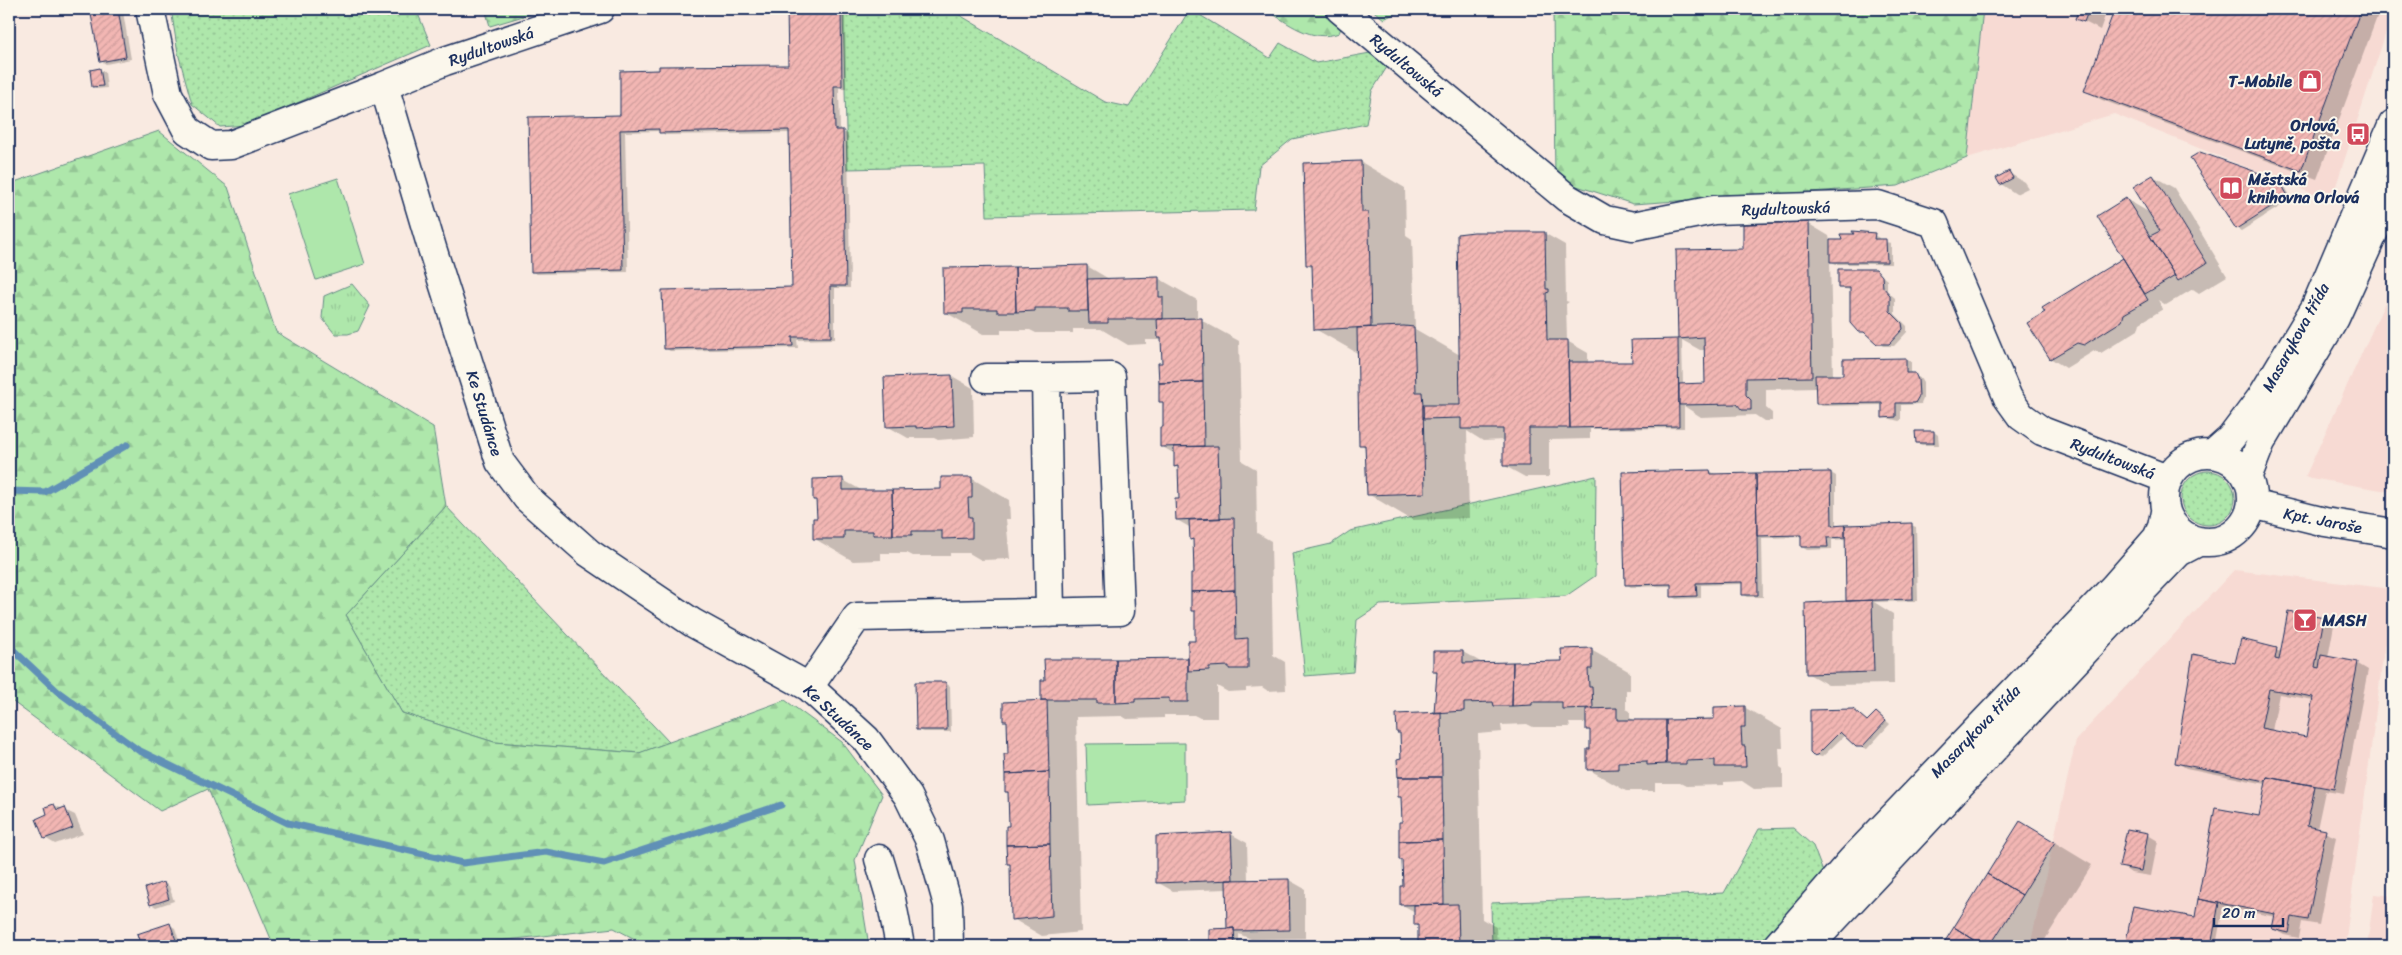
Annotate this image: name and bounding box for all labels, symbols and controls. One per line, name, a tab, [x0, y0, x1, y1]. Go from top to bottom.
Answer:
street label: Rydultowská	[444, 18, 538, 75]
street label: Rydultowská	[1363, 26, 1450, 105]
place label: T-Mobile	[2228, 67, 2292, 96]
shop icon: T-Mobile	[2297, 68, 2323, 94]
place label: Orlová, Lutyně, pošta	[2244, 111, 2341, 158]
bus stop icon: Orlová, Lutyně, pošta	[2345, 121, 2371, 147]
place label: Městská knihovna Orlová	[2247, 165, 2359, 212]
library icon: Městská knihovna Orlová	[2218, 175, 2244, 201]
street label: Rydultowská	[1741, 192, 1831, 225]
street label: Masarykova třída	[2253, 276, 2338, 397]
street label: Ke Studánce	[458, 367, 511, 460]
street label: Rydultowská	[2066, 429, 2159, 488]
street label: Kpt. Jaroše	[2281, 499, 2365, 542]
place label: MASH	[2321, 606, 2368, 635]
bar icon: MASH	[2292, 607, 2318, 633]
street label: Ke Studánce	[796, 677, 881, 758]
street label: Masarykova třída	[1923, 677, 2029, 785]
scale bar	[2214, 895, 2283, 927]
text: 20 m	[2222, 900, 2256, 926]

